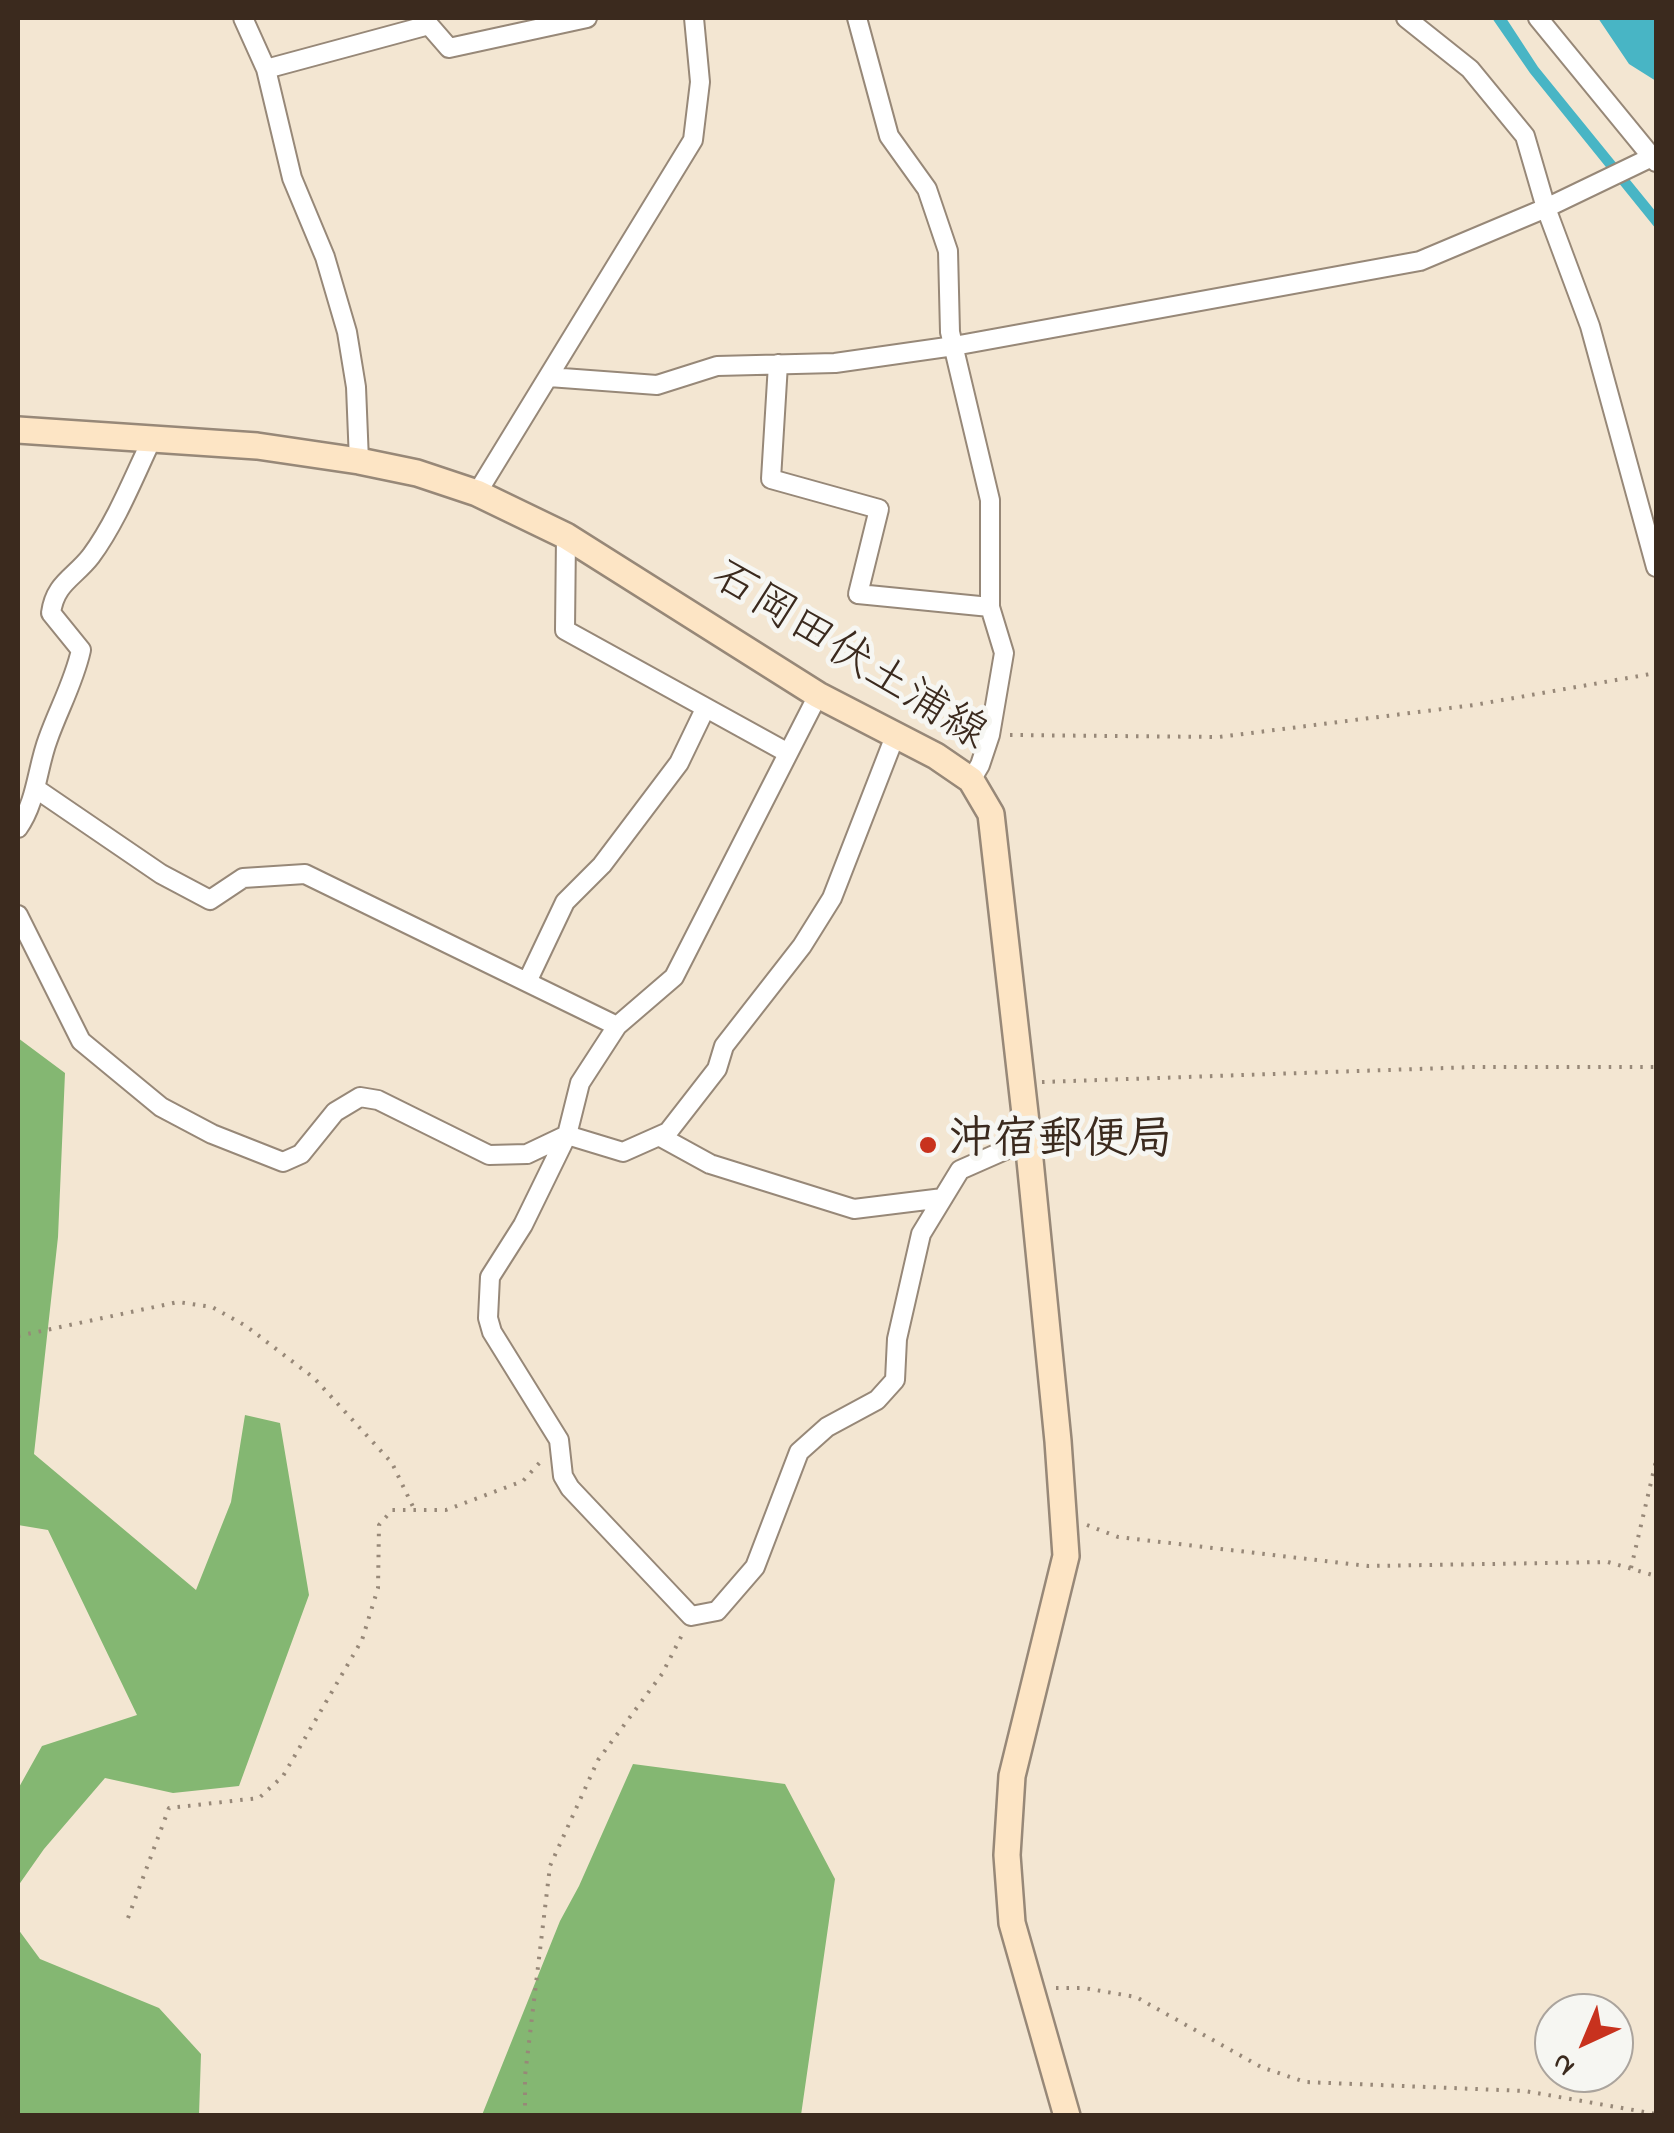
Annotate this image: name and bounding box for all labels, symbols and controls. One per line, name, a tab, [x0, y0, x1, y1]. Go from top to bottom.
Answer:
street label: 石岡田伏土浦線	[699, 553, 995, 765]
place label: 沖宿郵便局	[948, 1118, 1173, 1172]
marker: 沖宿郵便局	[917, 1134, 939, 1156]
north arrow	[1534, 1993, 1634, 2093]
text: N	[1543, 2042, 1585, 2085]

